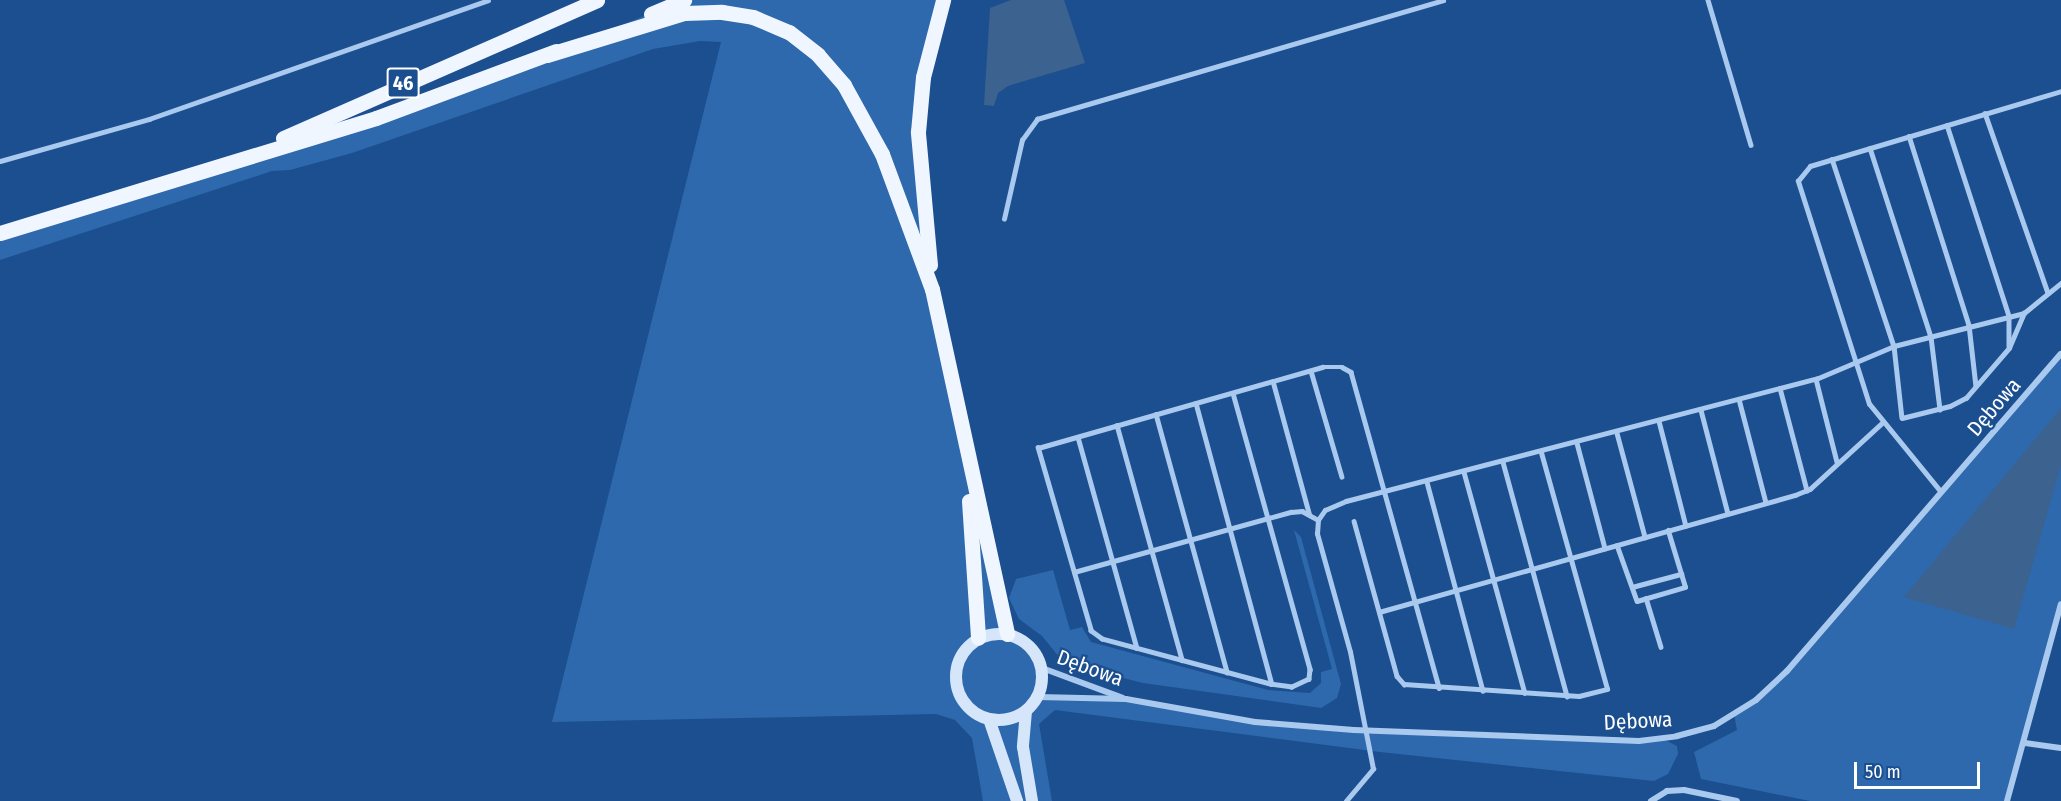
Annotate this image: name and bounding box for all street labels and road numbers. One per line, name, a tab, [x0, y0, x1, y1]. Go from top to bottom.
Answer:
road number: 46	[386, 66, 420, 100]
street label: Dębowa	[1962, 373, 2026, 441]
street label: Dębowa	[1053, 644, 1127, 692]
street label: Dębowa	[1603, 707, 1673, 735]

